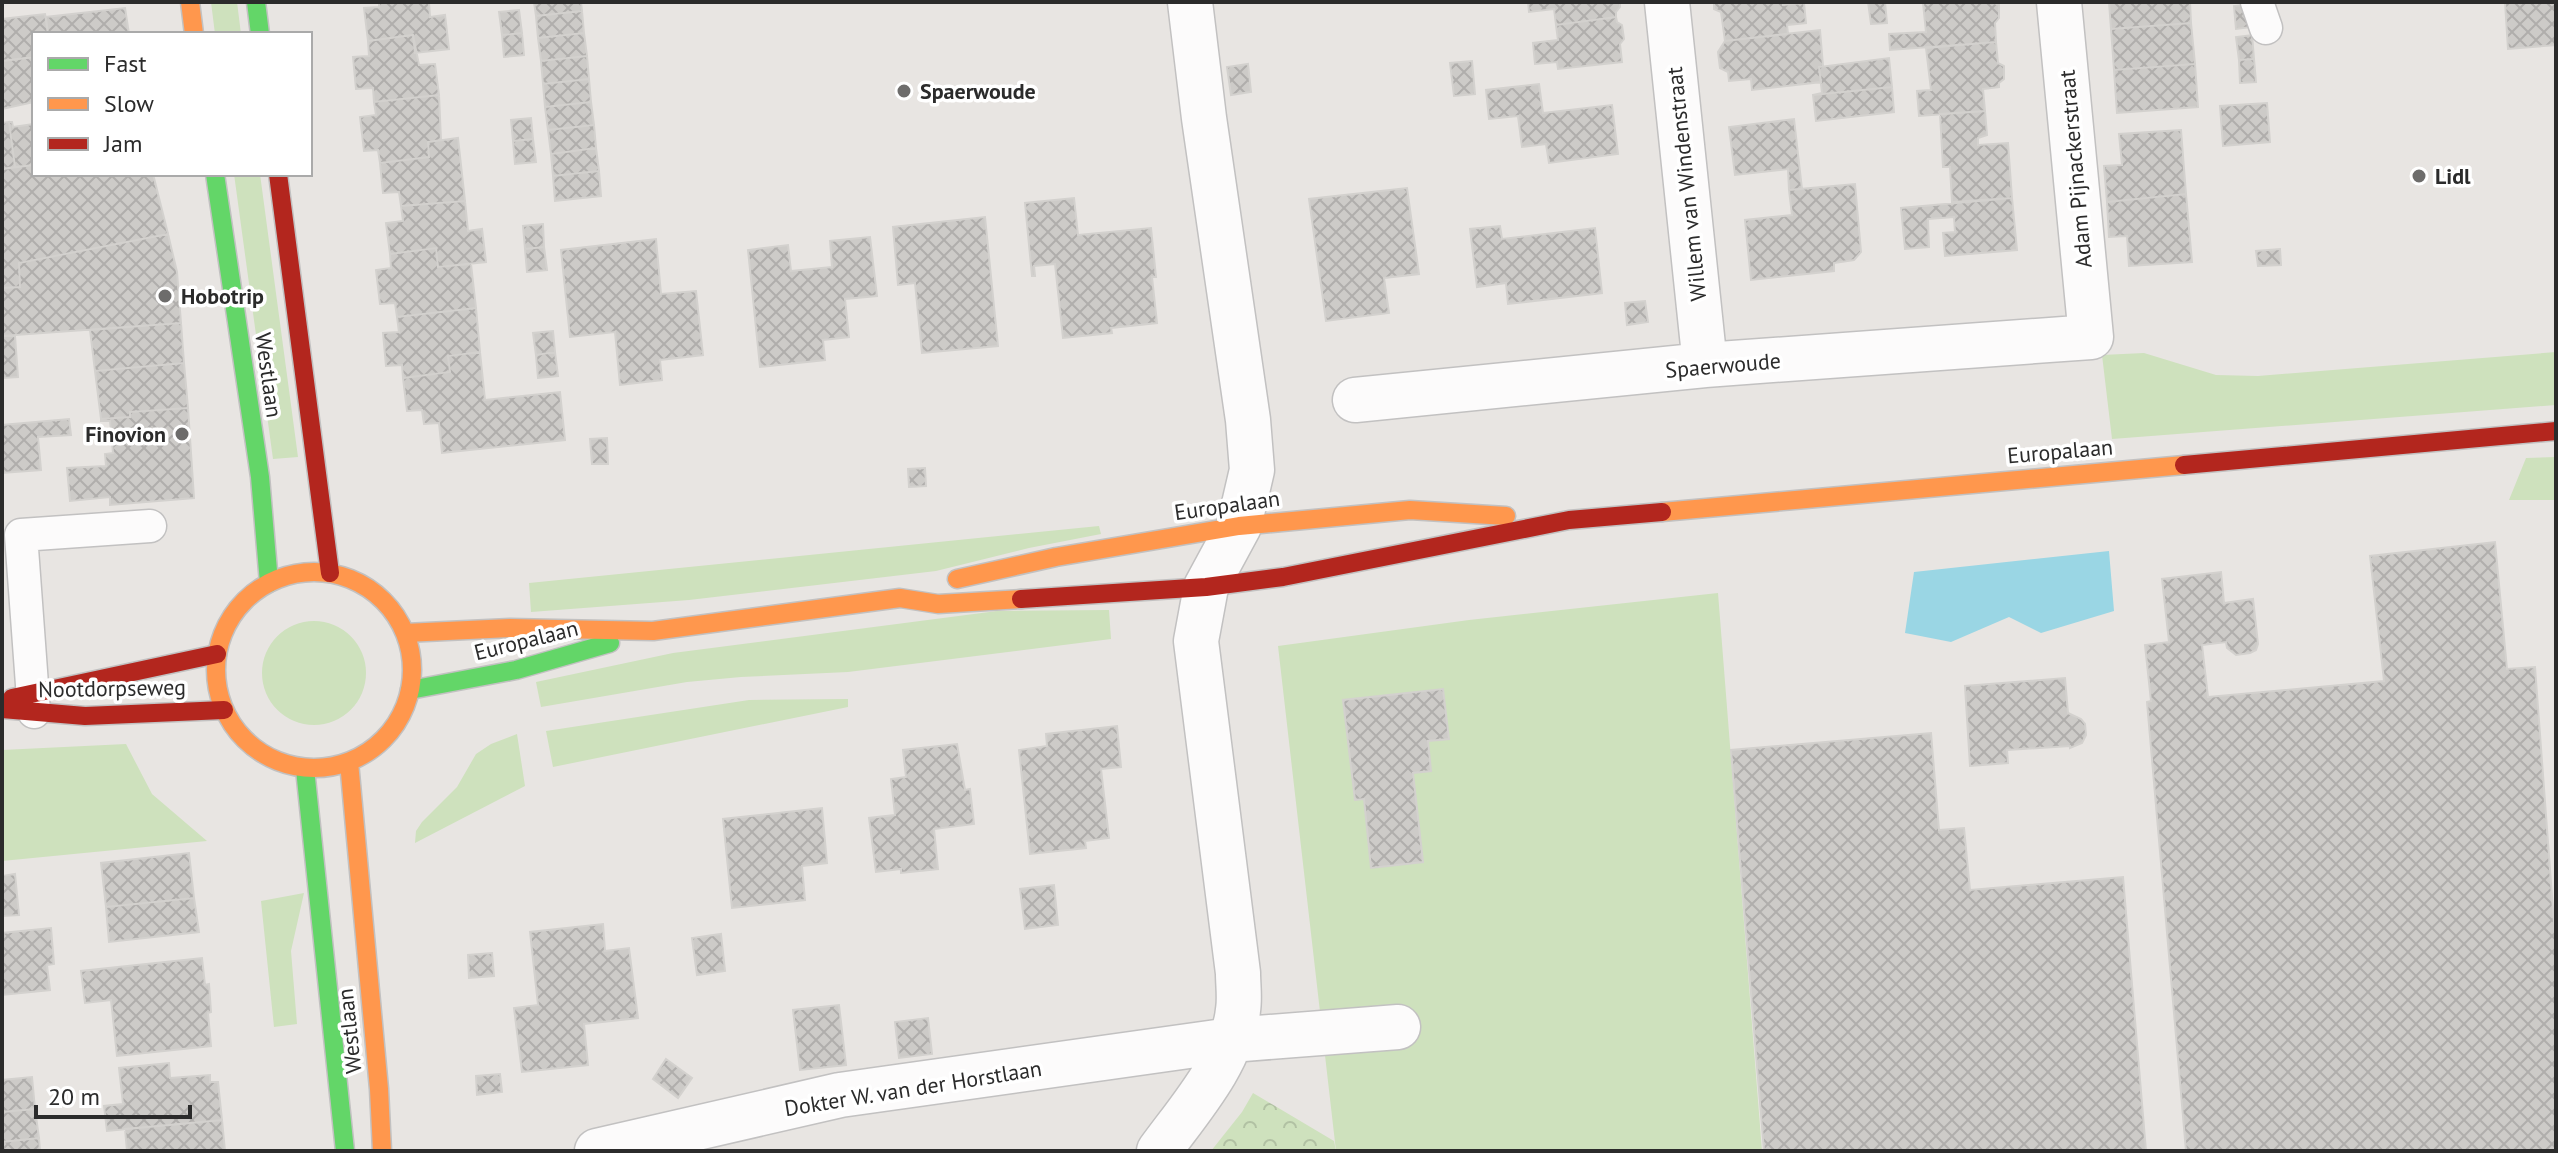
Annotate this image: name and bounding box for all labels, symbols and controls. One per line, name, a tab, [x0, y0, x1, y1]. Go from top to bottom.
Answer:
legend	[32, 32, 312, 176]
text: Fast	[104, 48, 147, 79]
street label: Willem van Windenstraat	[1660, 65, 1712, 302]
street label: Adam Pijnackerstraat	[2052, 68, 2098, 269]
place label: Spaerwoude	[920, 77, 1036, 105]
marker: Spaerwoude	[895, 82, 913, 100]
text: Slow	[104, 88, 154, 119]
text: Jam	[103, 128, 142, 159]
place label: Lidl	[2435, 162, 2471, 190]
marker: Lidl	[2410, 167, 2428, 185]
place label: Hobotrip	[181, 282, 264, 310]
marker: Hobotrip	[156, 287, 174, 305]
street label: Westlaan	[249, 331, 289, 419]
street label: Spaerwoude	[1664, 346, 1782, 384]
place label: Finovion	[85, 420, 166, 448]
marker: Finovion	[173, 425, 191, 443]
street label: Europalaan	[2006, 432, 2114, 470]
street label: Europalaan	[1173, 484, 1281, 526]
street label: Europalaan	[471, 614, 581, 666]
street label: Nootdorpseweg	[38, 673, 186, 703]
street label: Westlaan	[331, 987, 367, 1075]
street label: Dokter W. van der Horstlaan	[782, 1054, 1044, 1122]
scale bar	[36, 1069, 190, 1119]
text: 20 m	[48, 1081, 100, 1112]

